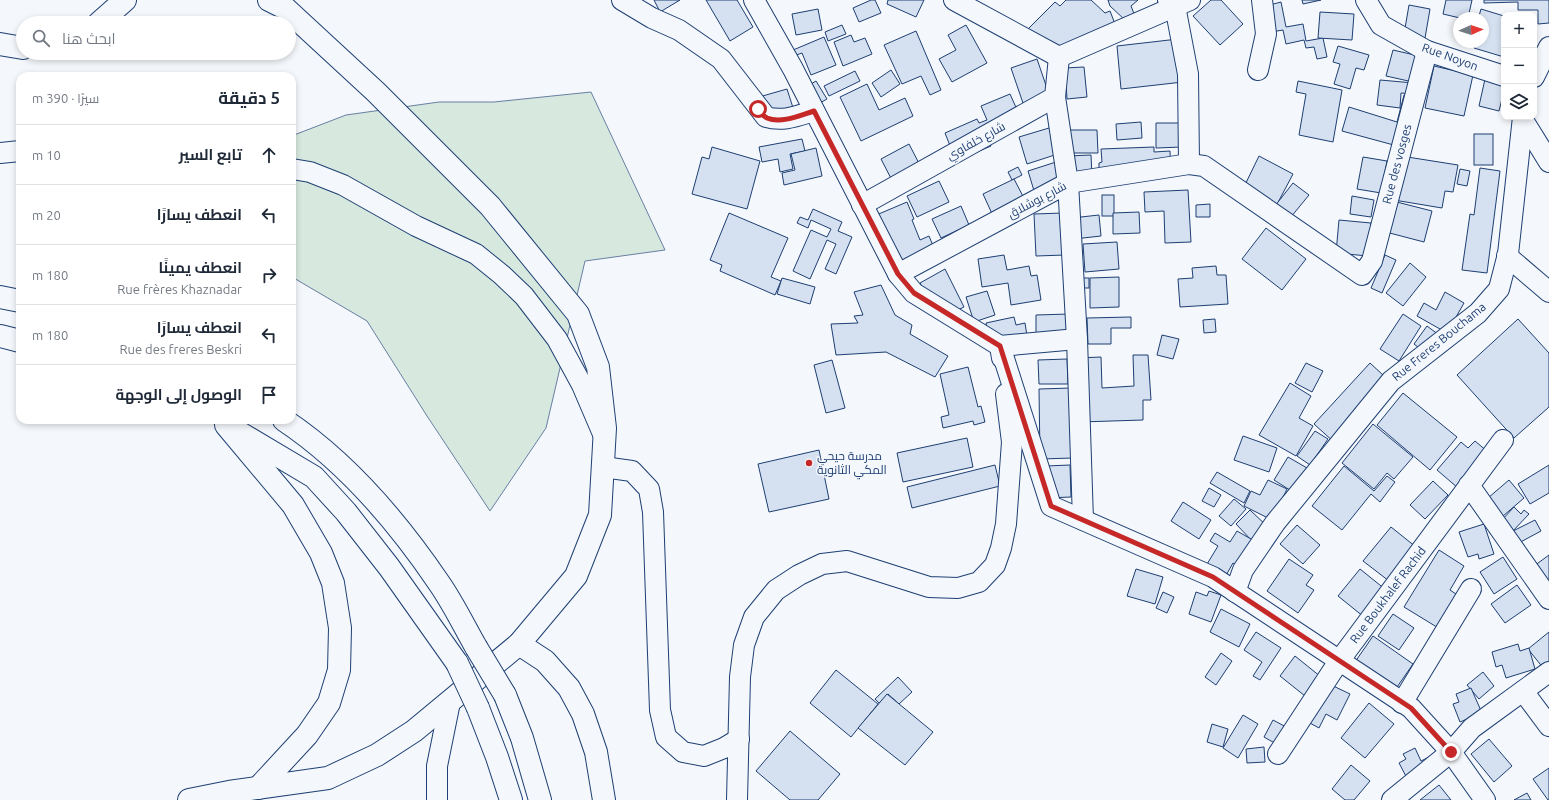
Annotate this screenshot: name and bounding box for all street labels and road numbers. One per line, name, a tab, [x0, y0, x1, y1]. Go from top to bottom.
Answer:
street label: Rue Noyon	[1420, 40, 1480, 73]
street label: شارع خلفاوي	[944, 119, 1009, 165]
street label: Rue des vosges	[1380, 123, 1413, 205]
street label: شارع بوشلاق	[1005, 179, 1069, 222]
street label: Rue Freres Bouchama	[1389, 300, 1488, 383]
street label: Rue Boukhalef Rachid	[1347, 544, 1428, 645]

